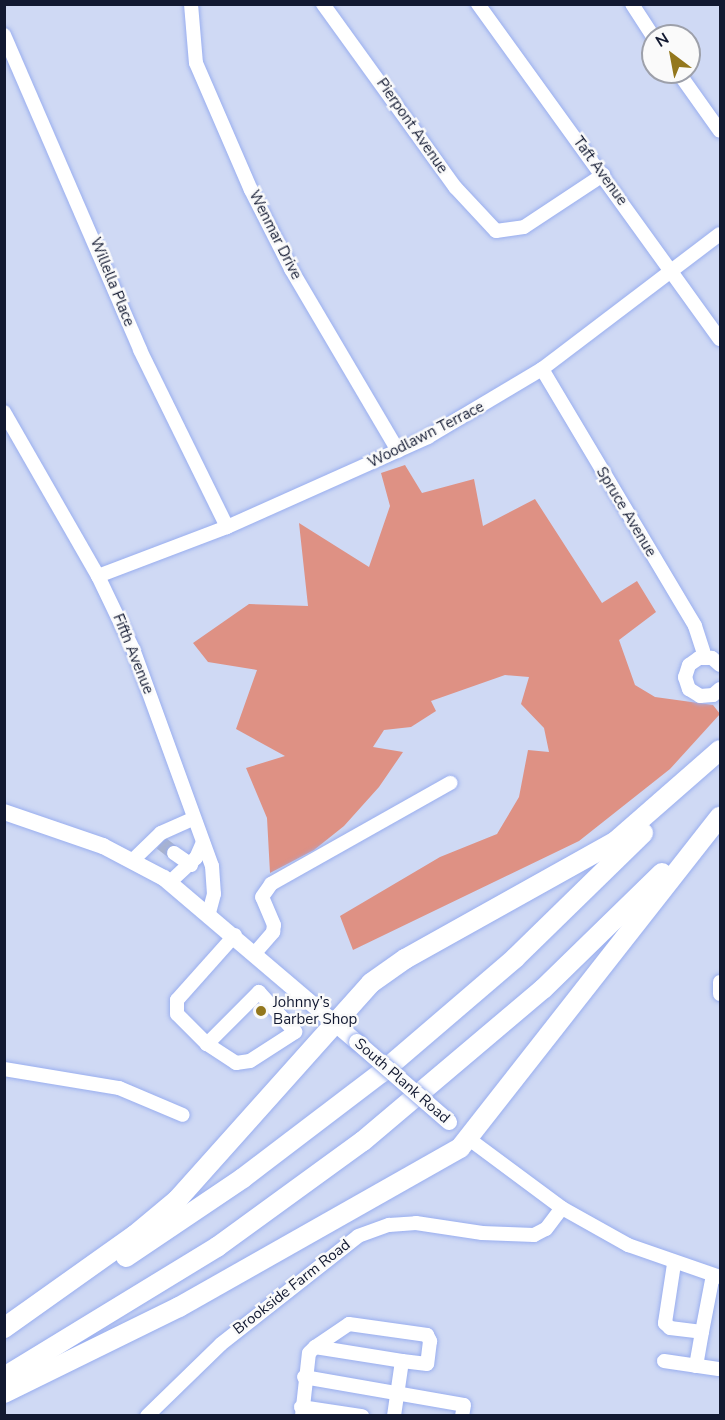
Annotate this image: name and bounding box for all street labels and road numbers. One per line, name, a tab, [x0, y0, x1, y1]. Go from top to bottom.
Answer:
street label: Pierpont Avenue	[372, 75, 452, 177]
street label: Taft Avenue	[569, 133, 631, 209]
street label: Wenmar Drive	[245, 187, 305, 283]
street label: Willella Place	[86, 235, 138, 329]
street label: Woodlawn Terrace	[365, 398, 487, 472]
street label: Spruce Avenue	[592, 464, 660, 560]
street label: Fifth Avenue	[109, 611, 157, 697]
street label: South Plank Road	[351, 1035, 453, 1127]
street label: Brookside Farm Road	[230, 1236, 354, 1338]

